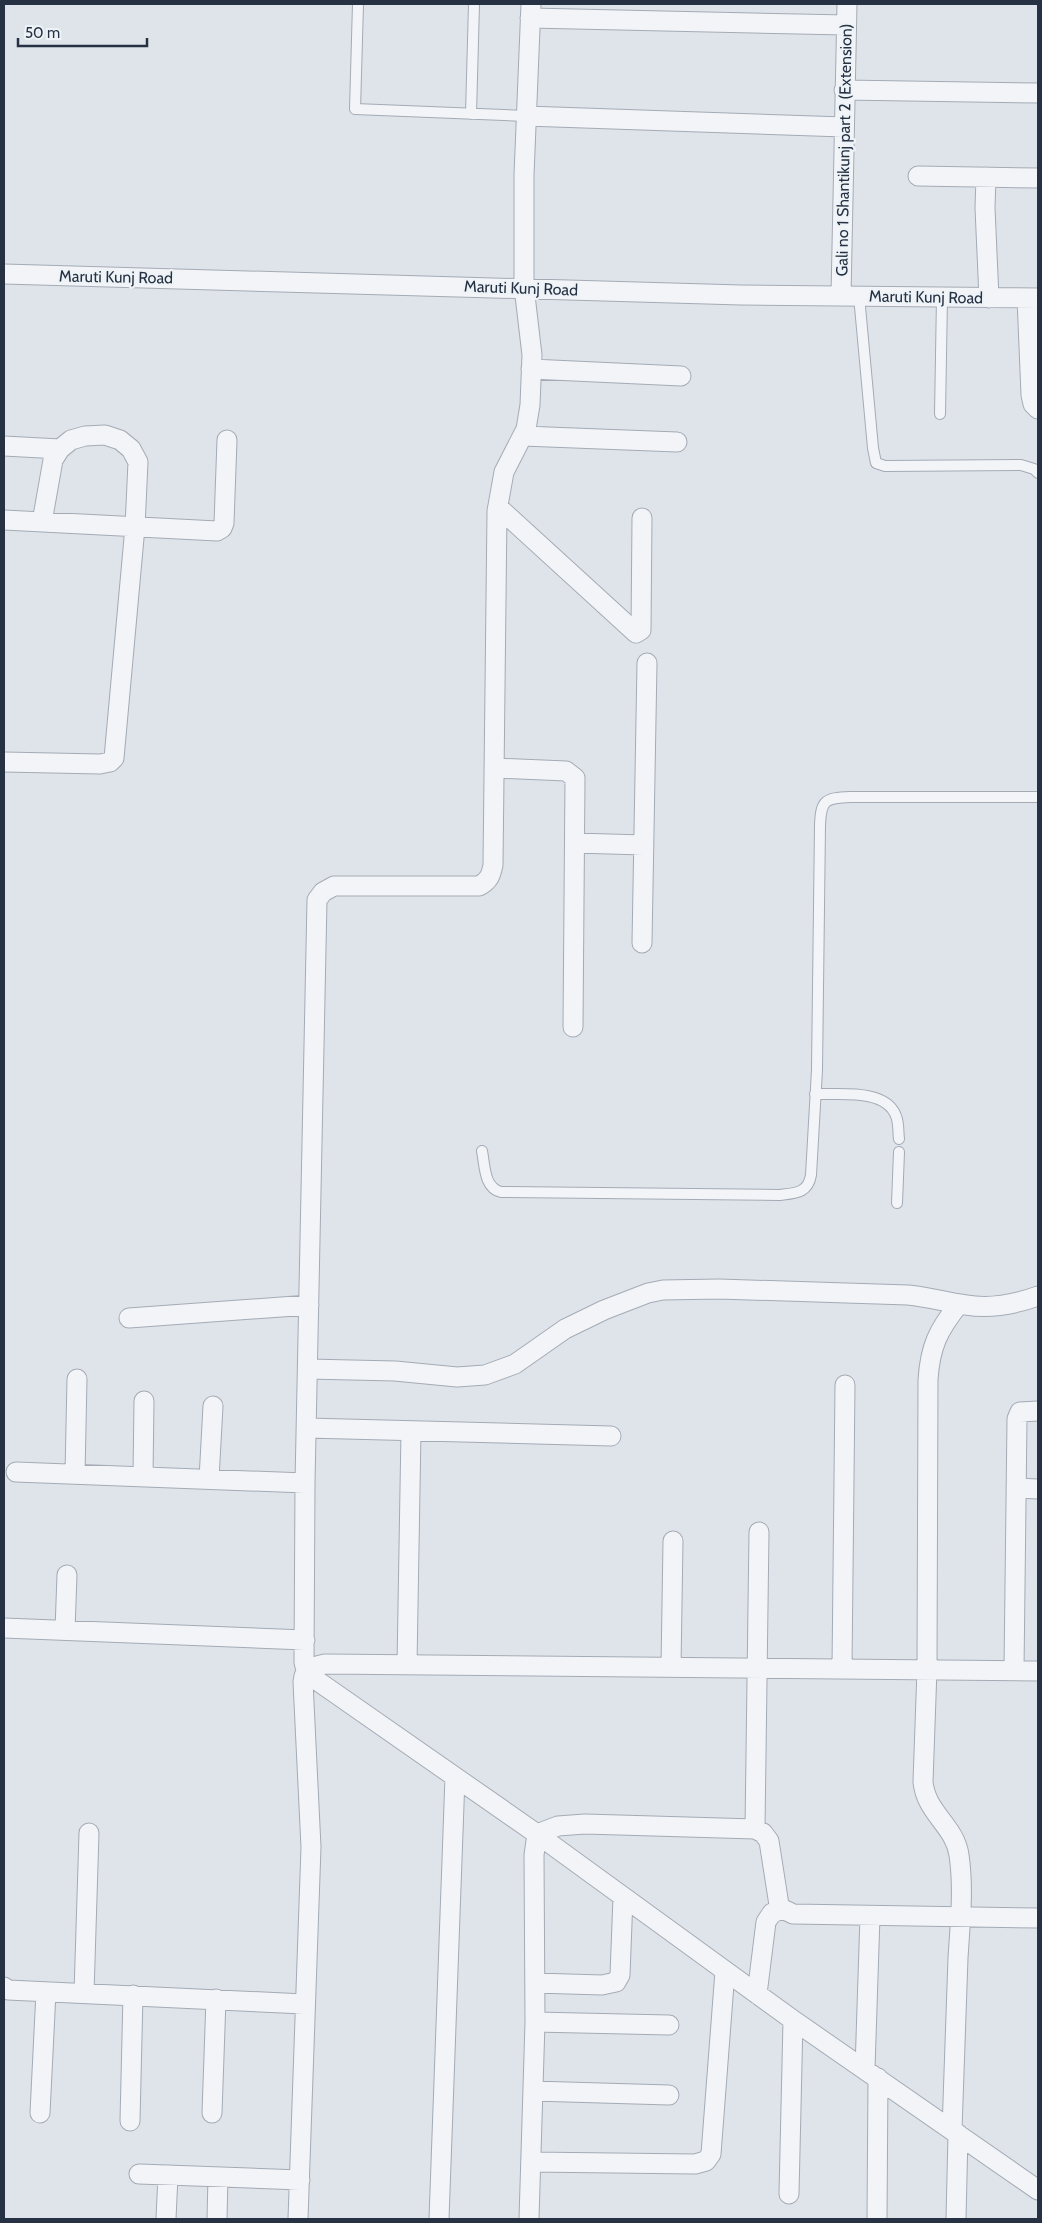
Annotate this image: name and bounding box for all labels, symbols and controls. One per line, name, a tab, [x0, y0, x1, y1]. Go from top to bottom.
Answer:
scale bar	[18, 15, 146, 47]
street label: Gali no 1 Shantikunj part 2 (Extension)	[832, 23, 856, 277]
text: 50 m	[25, 24, 60, 42]
street label: Maruti Kunj Road	[59, 267, 173, 287]
street label: Maruti Kunj Road	[464, 277, 578, 299]
street label: Maruti Kunj Road	[869, 287, 983, 307]

